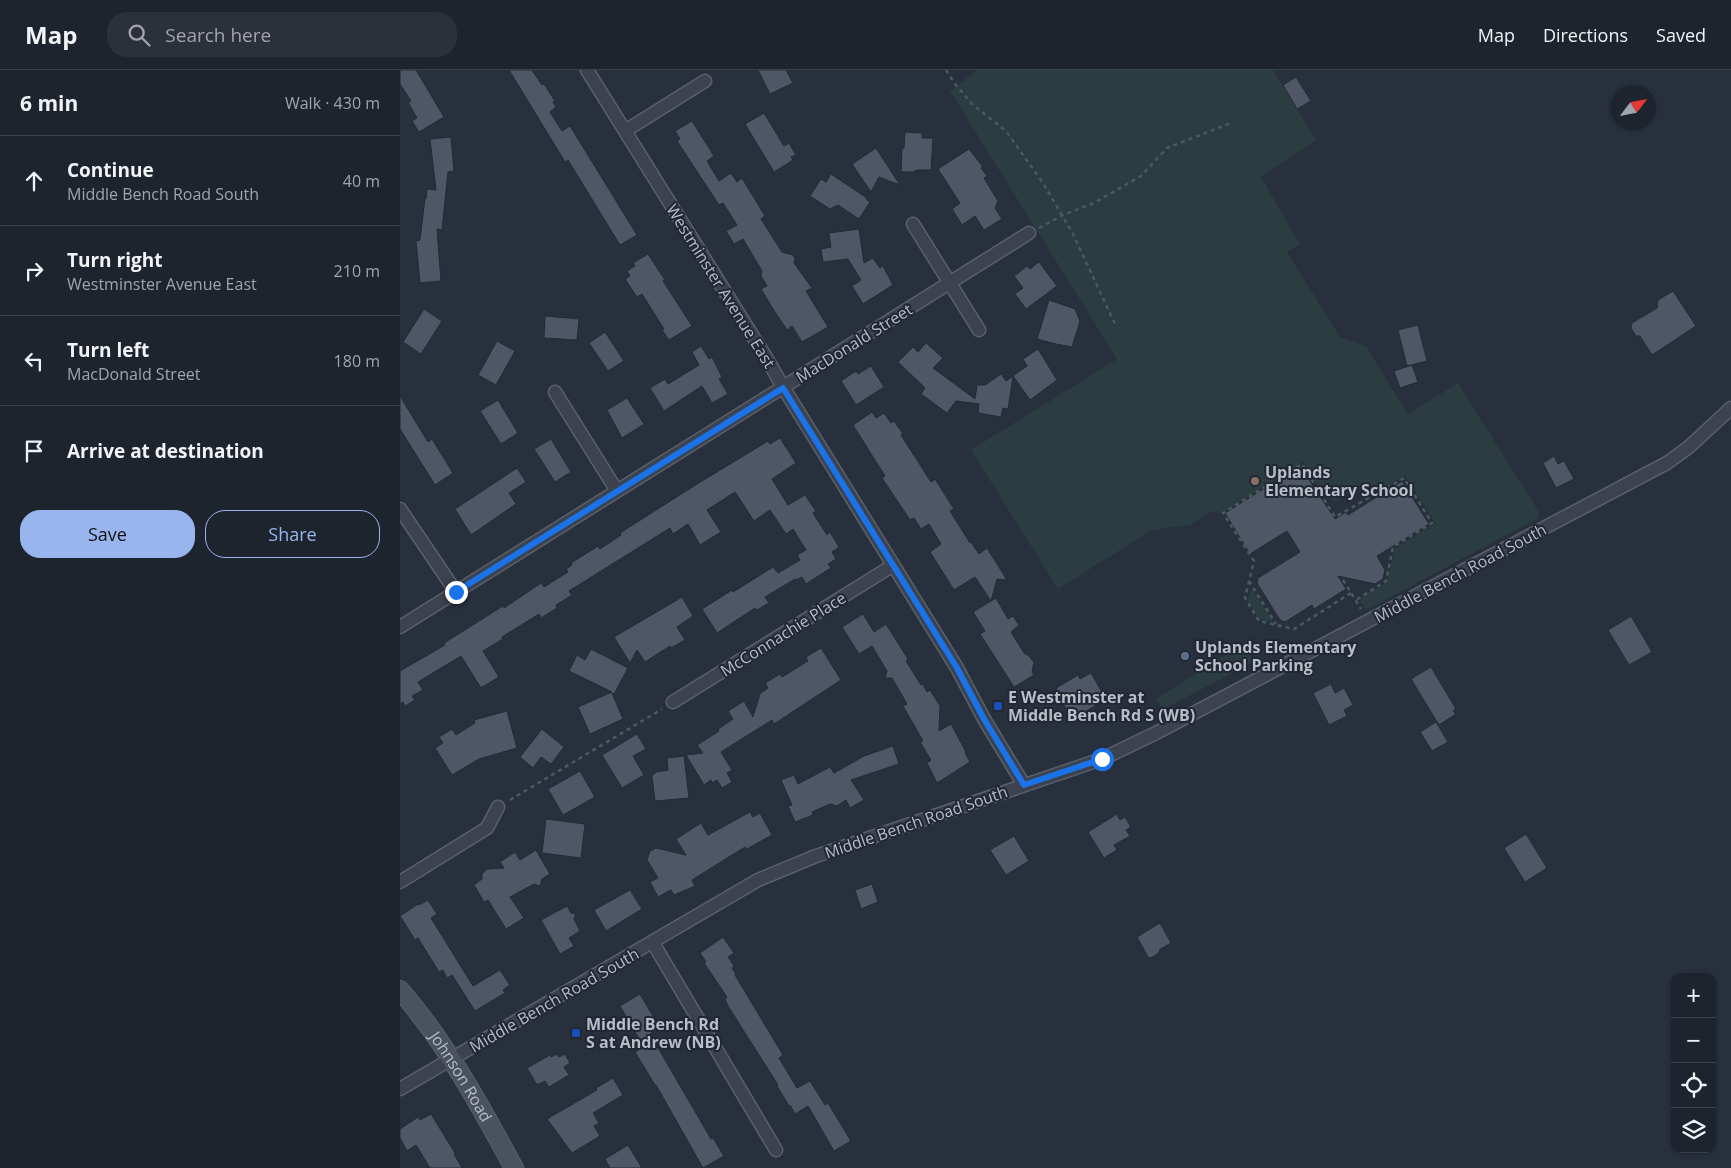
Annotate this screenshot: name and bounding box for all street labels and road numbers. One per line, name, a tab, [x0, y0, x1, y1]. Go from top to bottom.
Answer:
street label: Westminster Avenue East	[661, 200, 781, 373]
street label: MacDonald Street	[792, 298, 917, 388]
street label: Middle Bench Road South	[1370, 518, 1550, 628]
street label: McConnachie Place	[716, 586, 850, 682]
street label: Middle Bench Road South	[822, 780, 1010, 864]
street label: Middle Bench Road South	[465, 942, 643, 1058]
street label: Johnson Road	[423, 1025, 497, 1126]

